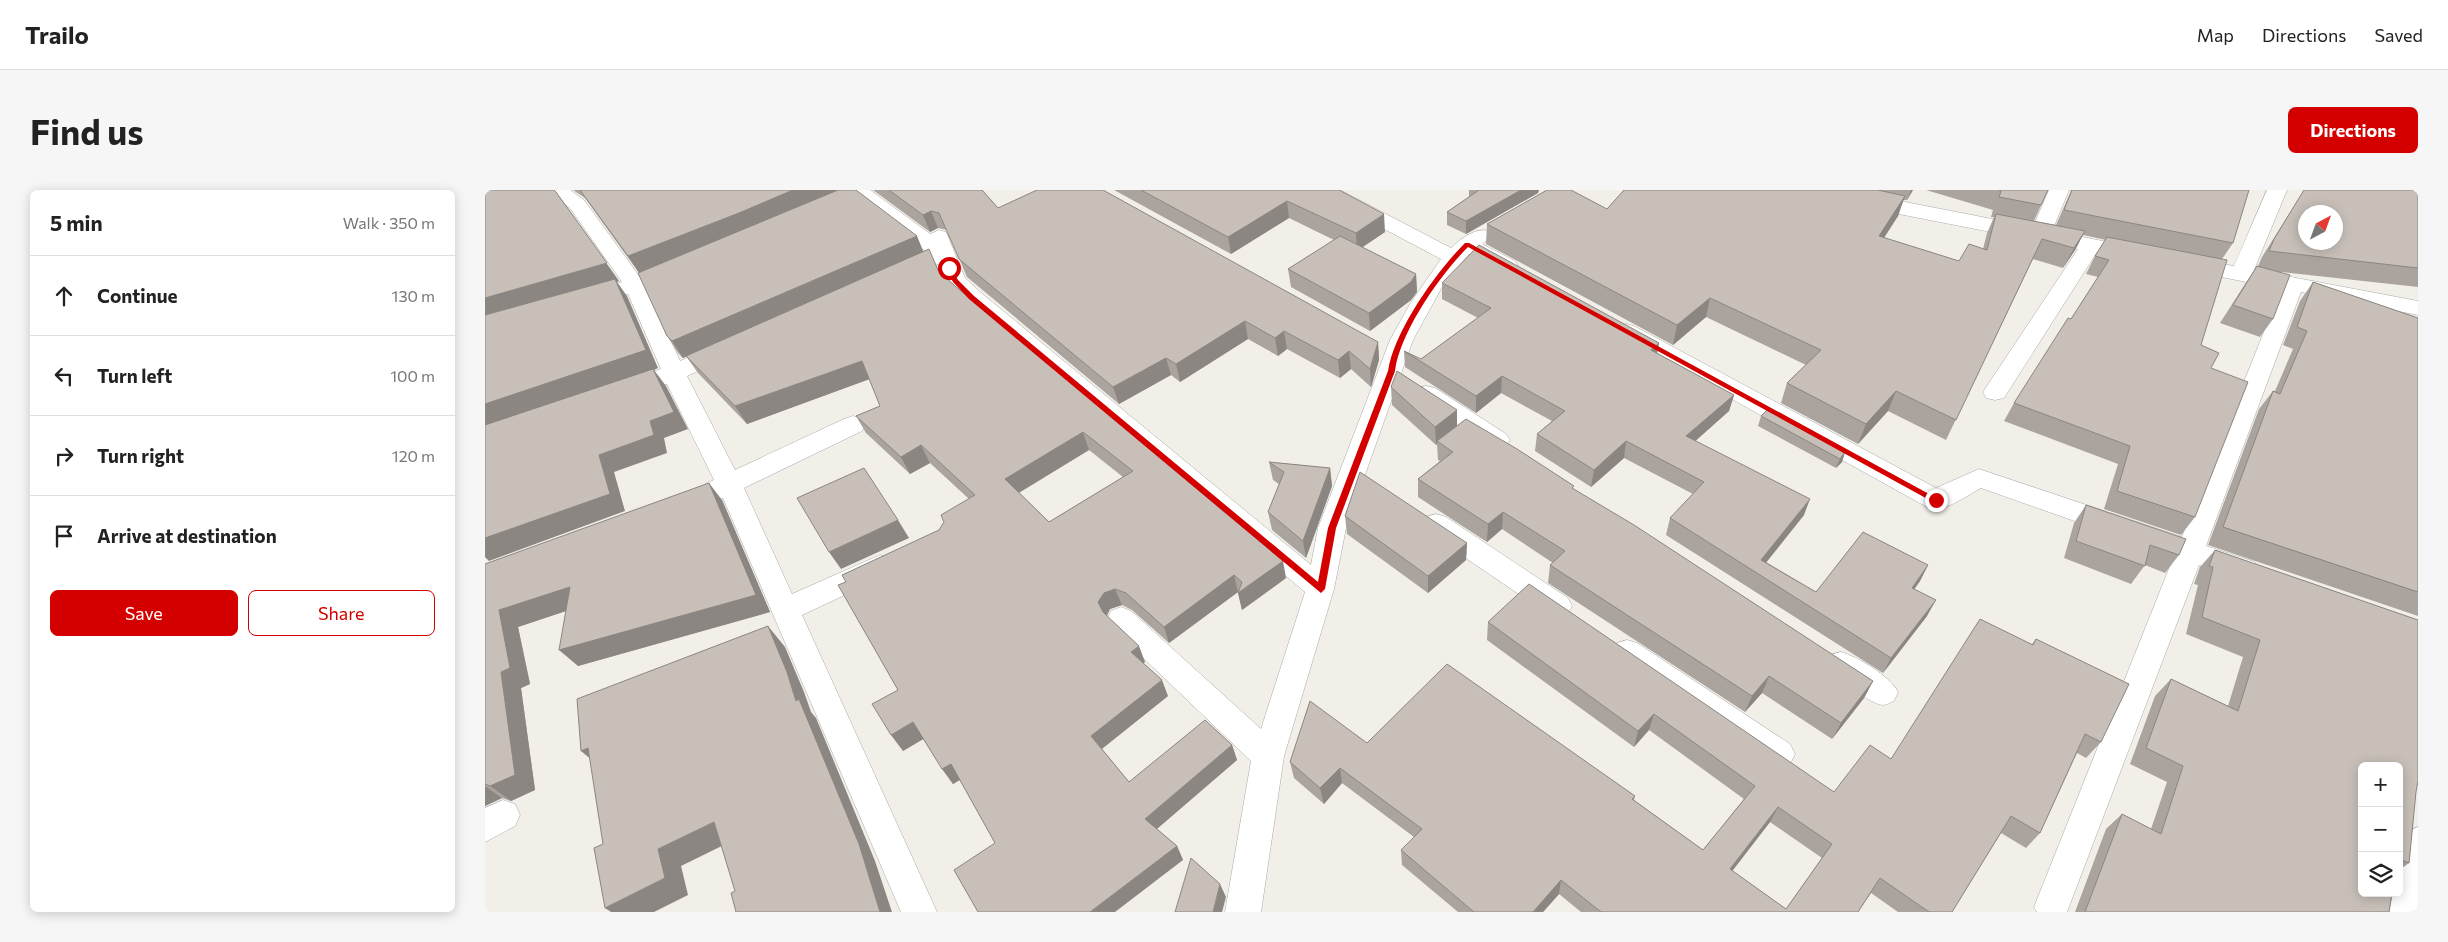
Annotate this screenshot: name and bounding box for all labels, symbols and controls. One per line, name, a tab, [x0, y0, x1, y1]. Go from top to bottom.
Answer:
text: Trailo	[25, 20, 89, 49]
text: Map	[2197, 24, 2234, 46]
text: Directions	[2262, 24, 2346, 46]
text: Saved	[2374, 24, 2423, 46]
button: Directions	[2288, 107, 2418, 153]
text: Find us	[30, 109, 144, 152]
north arrow	[2298, 205, 2343, 250]
text: 5 min	[50, 210, 103, 235]
text: Walk · 350 m	[343, 213, 435, 232]
route start	[938, 257, 961, 280]
icon: ahead	[50, 282, 78, 310]
text: Continue	[97, 284, 177, 307]
text: 130 m	[392, 286, 435, 305]
icon: left	[50, 362, 78, 390]
text: Turn left	[97, 364, 172, 387]
text: 100 m	[390, 366, 435, 385]
icon: right	[50, 442, 78, 470]
text: Turn right	[97, 444, 184, 467]
text: 120 m	[392, 446, 435, 465]
route end	[1925, 489, 1948, 512]
icon: arrive	[50, 522, 78, 550]
text: Arrive at destination	[97, 524, 277, 547]
button: Save	[50, 590, 238, 636]
button: Share	[248, 590, 435, 636]
map controls	[2358, 762, 2403, 897]
button: +	[2358, 762, 2403, 807]
button: −	[2358, 807, 2403, 852]
button: layers	[2358, 852, 2403, 897]

